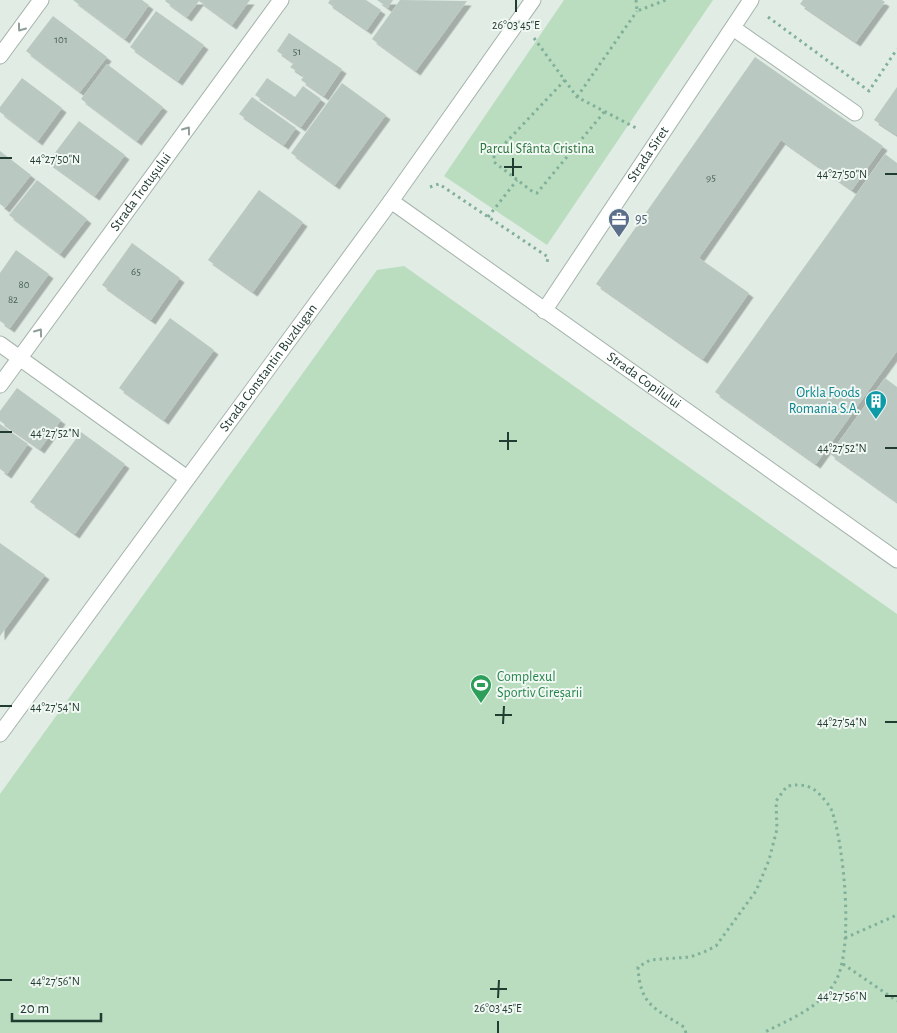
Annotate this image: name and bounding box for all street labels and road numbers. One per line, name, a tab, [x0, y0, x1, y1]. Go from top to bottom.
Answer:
street label: Strada Siret	[625, 124, 672, 185]
street label: Strada Trotușului	[108, 150, 174, 234]
street label: Strada Constantin Buzdugan	[217, 302, 320, 434]
street label: Strada Copilului	[604, 349, 683, 411]

